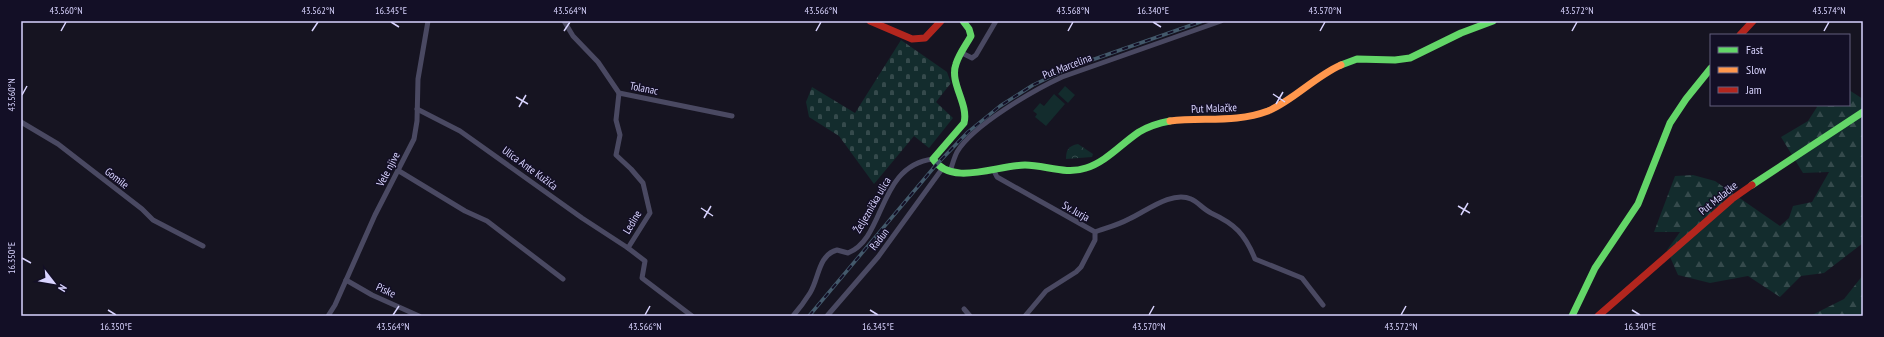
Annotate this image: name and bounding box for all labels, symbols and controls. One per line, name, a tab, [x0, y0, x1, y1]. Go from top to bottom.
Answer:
text: 43.560°N	[49, 4, 83, 17]
text: 43.562°N	[301, 4, 335, 17]
text: 16.345°E	[375, 4, 407, 17]
text: 43.564°N	[553, 4, 587, 17]
text: 43.566°N	[804, 4, 838, 17]
text: 43.568°N	[1056, 4, 1090, 17]
text: 16.340°E	[1137, 4, 1169, 17]
text: 43.570°N	[1308, 4, 1342, 17]
text: 43.572°N	[1560, 4, 1594, 17]
text: 43.574°N	[1812, 4, 1846, 17]
legend	[1710, 34, 1850, 106]
text: Fast	[1746, 42, 1764, 57]
street label: Put Marcelina	[1040, 50, 1094, 82]
text: Slow	[1746, 62, 1767, 77]
text: 43.560°N	[5, 78, 18, 112]
street label: Tolanac	[629, 78, 659, 98]
text: Jam	[1745, 82, 1762, 97]
street label: Put Malačke	[1191, 100, 1238, 116]
street label: Ulica Ante Kužića	[499, 143, 561, 193]
street label: Vele njive	[373, 149, 403, 189]
street label: Gomile	[102, 164, 132, 192]
street label: Željeznička ulica	[850, 174, 894, 236]
street label: Put Malačke	[1696, 178, 1741, 218]
street label: Sv. Jurja	[1060, 198, 1092, 224]
street label: Ledine	[620, 207, 645, 236]
street label: Radun	[866, 225, 892, 253]
text: 16.350°E	[5, 242, 18, 274]
north arrow	[34, 263, 74, 303]
street label: Piske	[374, 279, 398, 301]
text: N	[55, 282, 70, 294]
text: 16.350°E	[100, 320, 132, 333]
text: 43.564°N	[376, 320, 410, 333]
text: 43.566°N	[628, 320, 662, 333]
text: 16.345°E	[862, 320, 894, 333]
text: 43.570°N	[1132, 320, 1166, 333]
text: 43.572°N	[1384, 320, 1418, 333]
text: 16.340°E	[1624, 320, 1656, 333]

